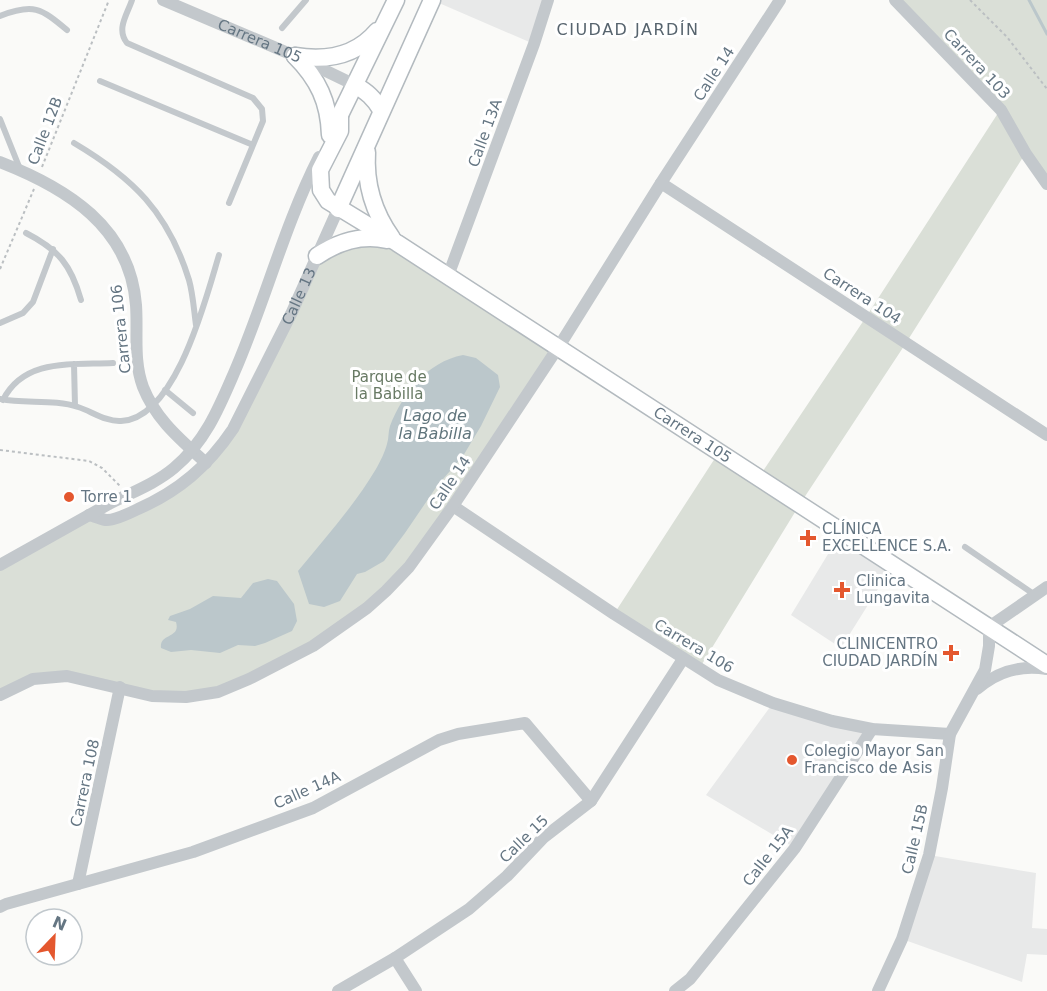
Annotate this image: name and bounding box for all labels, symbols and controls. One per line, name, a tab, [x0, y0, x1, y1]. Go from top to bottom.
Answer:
street label: Carrera 105	[215, 15, 305, 67]
district label: CIUDAD JARDÍN	[557, 20, 700, 39]
street label: Carrera 103	[940, 25, 1014, 103]
street label: Calle 14	[690, 43, 738, 105]
street label: Calle 12B	[24, 94, 66, 168]
street label: Calle 13A	[464, 96, 506, 170]
street label: Carrera 104	[820, 264, 904, 328]
street label: Calle 13	[278, 265, 320, 328]
street label: Carrera 106	[107, 284, 135, 374]
park label: Parque de la Babilla	[351, 368, 427, 403]
street label: Carrera 105	[650, 403, 735, 467]
water label: Lago de la Babilla	[398, 406, 472, 443]
street label: Calle 14	[425, 453, 475, 513]
place label: Torre 1	[80, 488, 132, 506]
marker: Torre 1	[62, 490, 76, 504]
place label: CLÍNICA EXCELLENCE S.A.	[822, 519, 952, 555]
marker: CLÍNICA EXCELLENCE S.A.	[799, 529, 817, 547]
place label: Clinica Lungavita	[856, 572, 930, 607]
marker: Clinica Lungavita	[833, 581, 851, 599]
street label: Carrera 106	[651, 615, 737, 677]
place label: CLINICENTRO CIUDAD JARDÍN	[822, 635, 938, 670]
marker: CLINICENTRO CIUDAD JARDÍN	[942, 644, 960, 662]
street label: Carrera 108	[67, 737, 103, 829]
place label: Colegio Mayor San Francisco de Asis	[804, 742, 944, 777]
marker: Colegio Mayor San Francisco de Asis	[785, 753, 799, 767]
street label: Calle 14A	[271, 767, 344, 813]
street label: Calle 15B	[898, 802, 932, 876]
street label: Calle 15	[496, 811, 552, 867]
street label: Calle 15A	[739, 822, 798, 890]
north arrow	[24, 907, 84, 967]
text: N	[50, 912, 70, 935]

